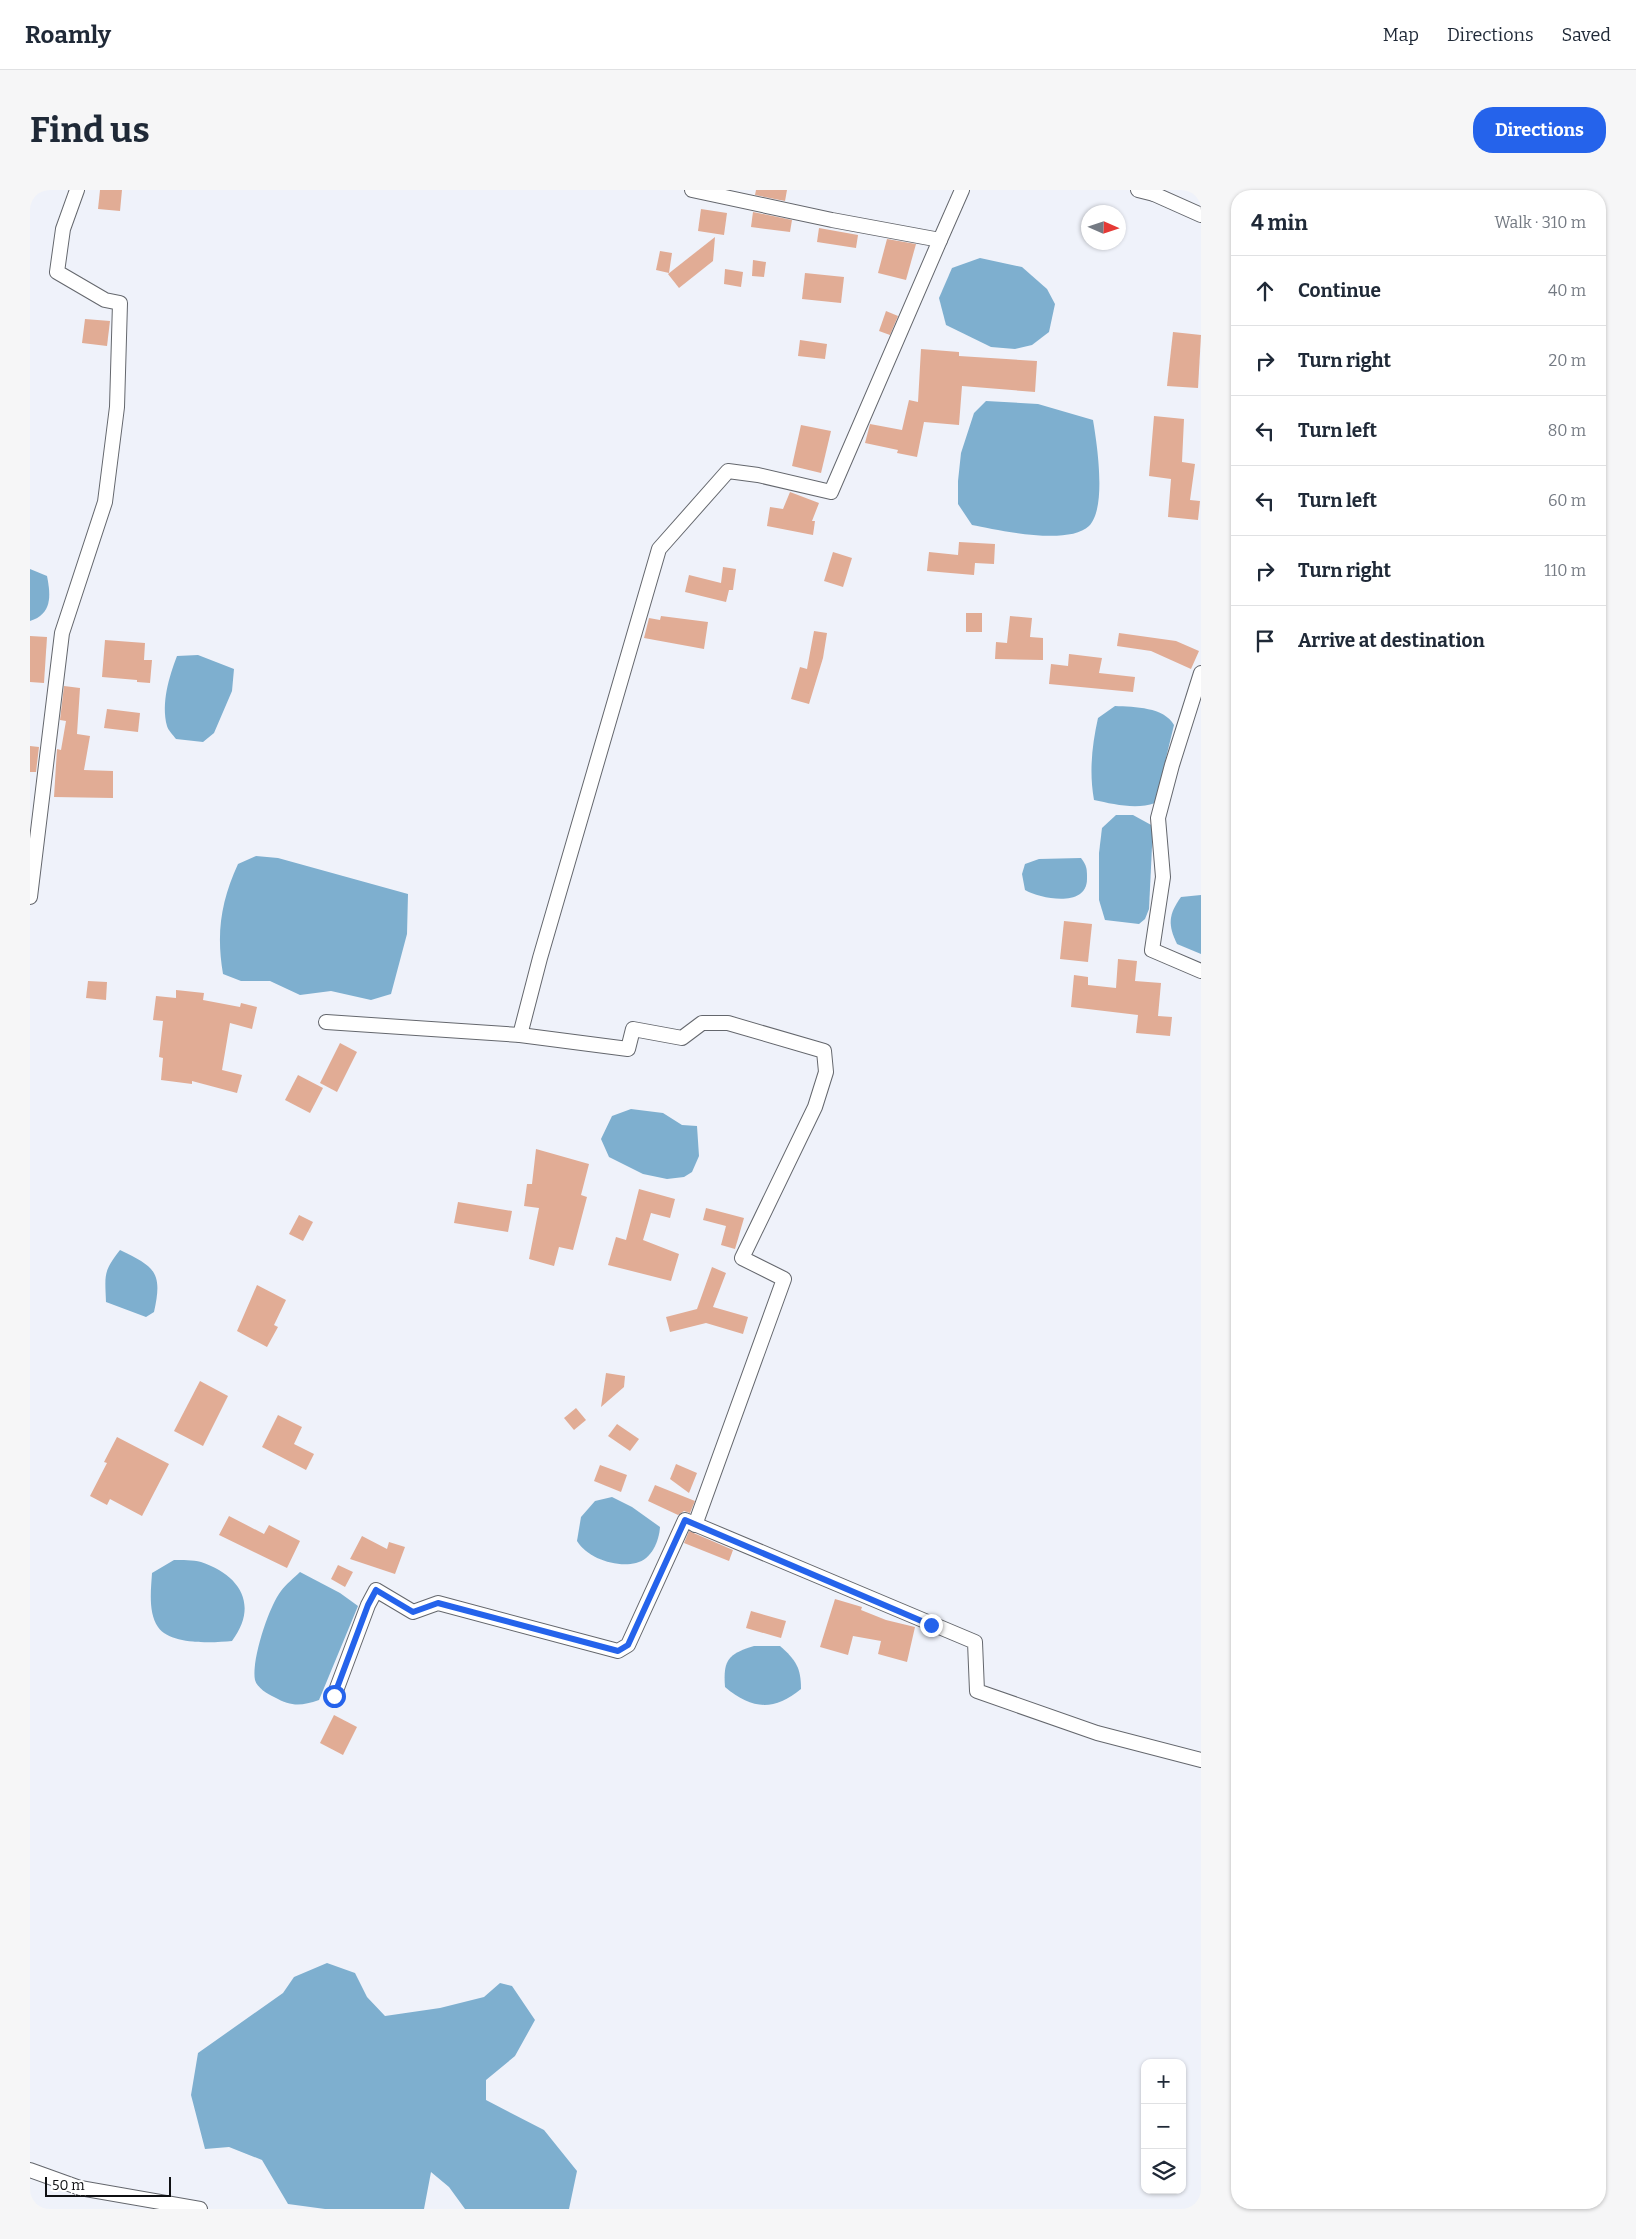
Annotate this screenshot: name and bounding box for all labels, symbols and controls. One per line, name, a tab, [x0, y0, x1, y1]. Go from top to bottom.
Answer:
text: Roamly	[25, 21, 111, 49]
text: Map	[1383, 24, 1419, 46]
text: Directions	[1447, 24, 1534, 46]
text: Saved	[1562, 24, 1611, 46]
button: Directions	[1473, 107, 1606, 153]
text: Find us	[30, 109, 150, 151]
north arrow	[1081, 205, 1126, 250]
text: 4 min	[1251, 210, 1308, 236]
text: Walk · 310 m	[1494, 213, 1586, 232]
icon: ahead	[1251, 277, 1279, 305]
text: Continue	[1298, 279, 1381, 302]
text: 40 m	[1548, 281, 1586, 300]
icon: right	[1251, 347, 1279, 375]
text: Turn right	[1298, 349, 1391, 372]
text: 20 m	[1549, 351, 1586, 370]
icon: left	[1251, 417, 1279, 445]
text: Turn left	[1298, 419, 1377, 442]
text: 80 m	[1548, 421, 1586, 440]
icon: left	[1251, 487, 1279, 515]
text: Turn left	[1298, 489, 1377, 512]
text: 60 m	[1548, 491, 1586, 510]
icon: right	[1251, 557, 1279, 585]
text: Turn right	[1298, 559, 1391, 582]
text: 110 m	[1544, 561, 1586, 580]
icon: arrive	[1251, 627, 1279, 655]
text: Arrive at destination	[1298, 629, 1485, 652]
route end	[920, 1614, 943, 1637]
route start	[323, 1685, 346, 1708]
map controls	[1141, 2059, 1186, 2194]
button: +	[1141, 2059, 1186, 2104]
button: −	[1141, 2104, 1186, 2149]
button: layers	[1141, 2149, 1186, 2194]
scale bar	[45, 2174, 171, 2197]
text: 50 m	[52, 2177, 85, 2194]

